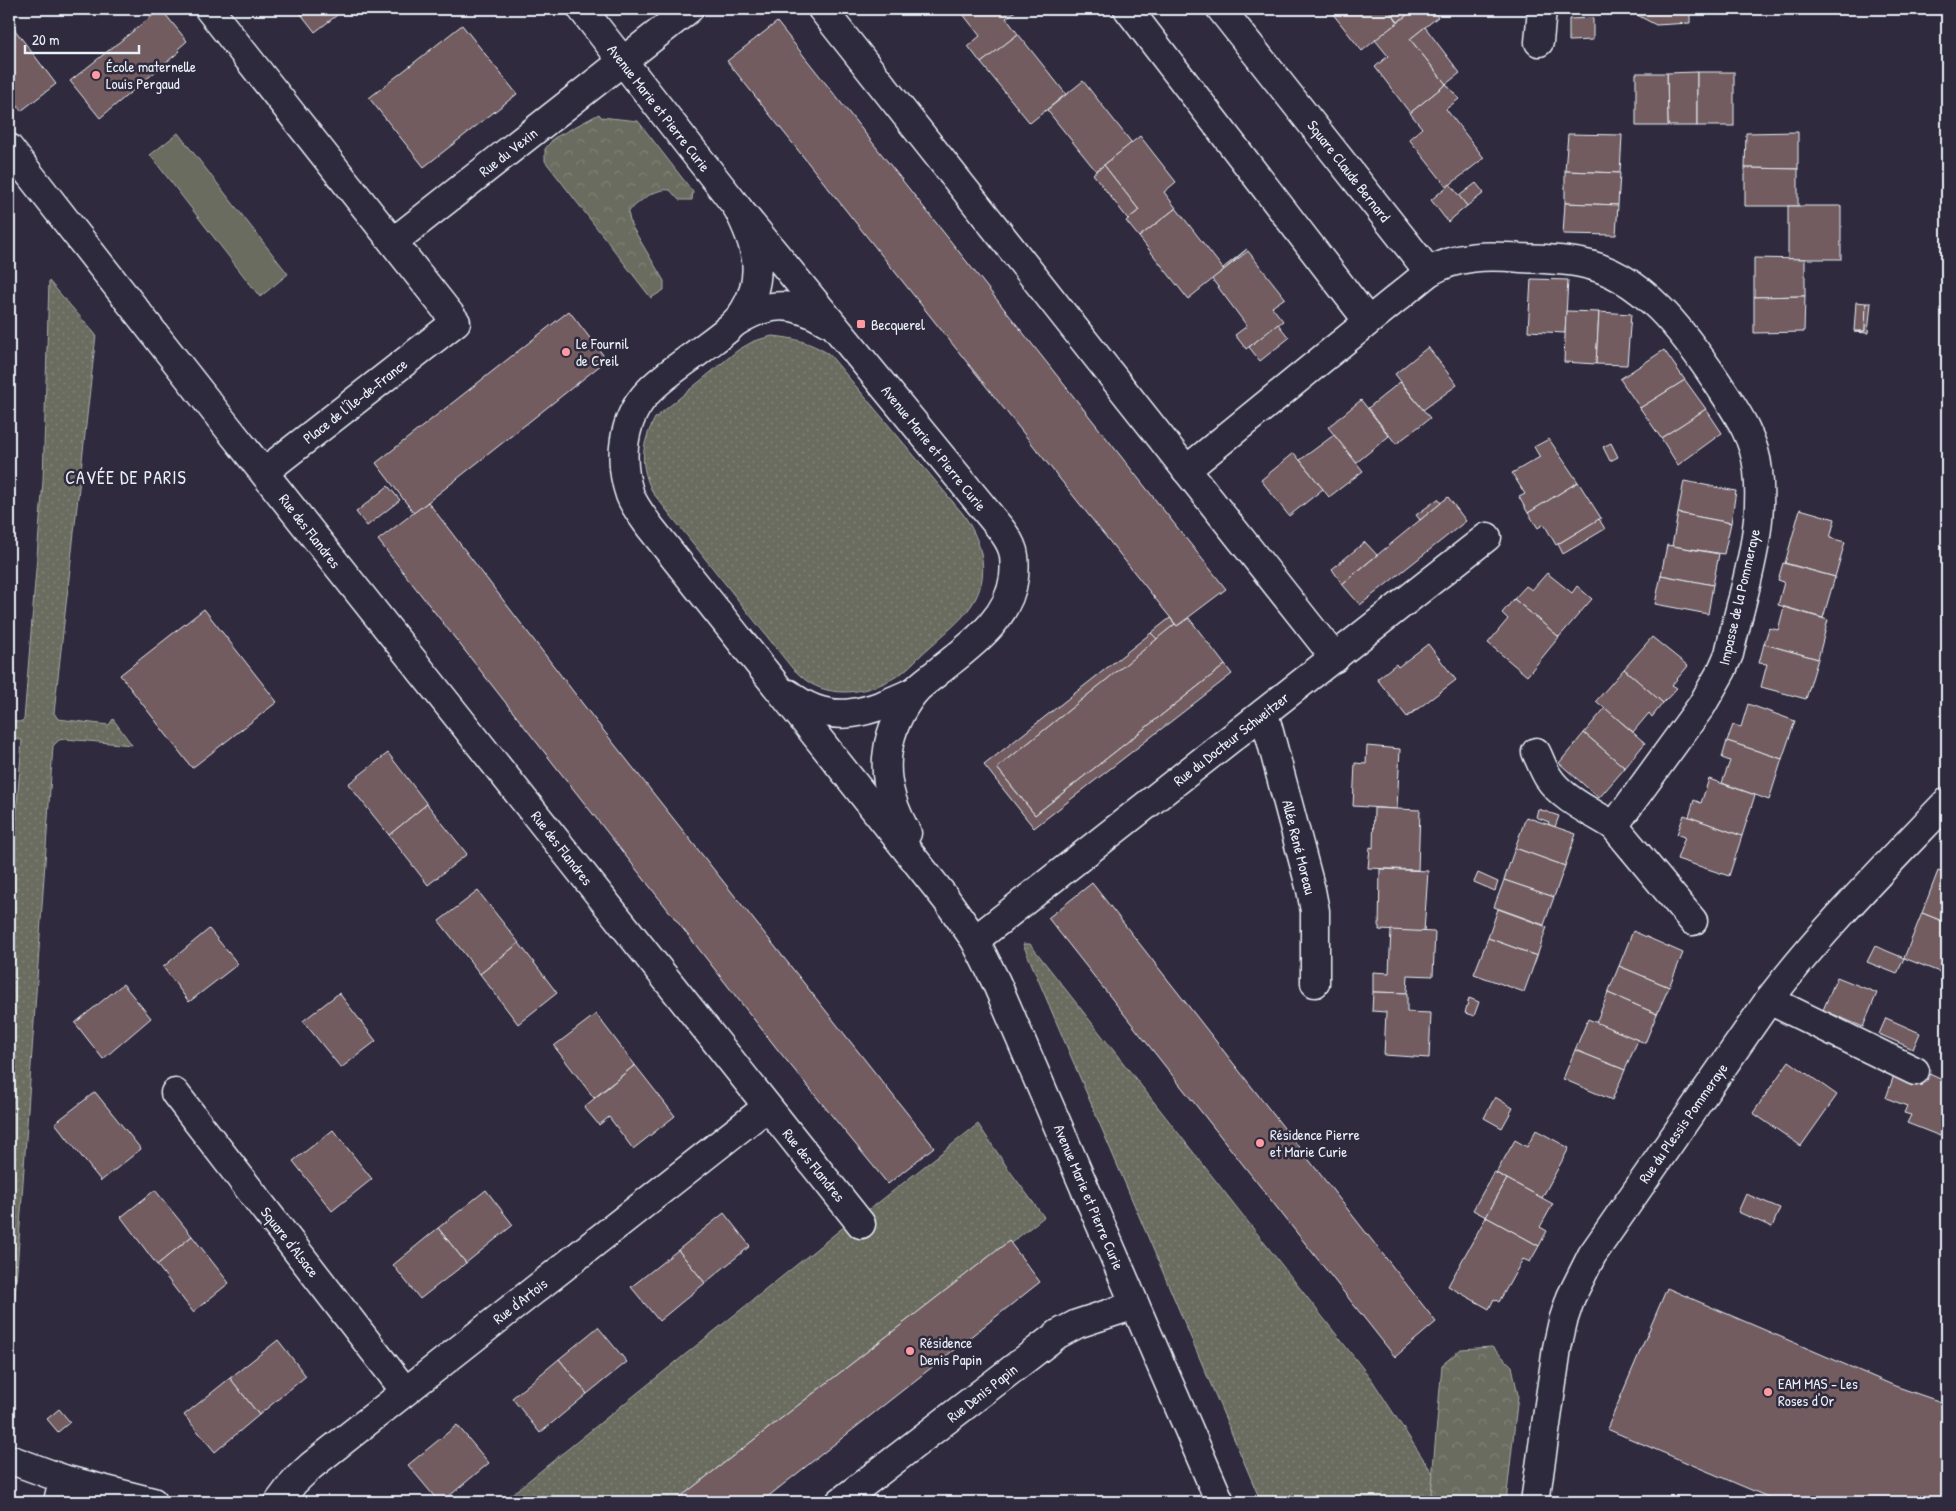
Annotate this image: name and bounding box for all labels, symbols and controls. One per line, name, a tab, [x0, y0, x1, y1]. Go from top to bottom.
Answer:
scale bar	[25, 22, 139, 54]
text: 20 m	[32, 29, 59, 50]
street label: Avenue Marie et Pierre Curie	[603, 40, 715, 176]
place label: École maternelle Louis Pergaud	[106, 56, 196, 94]
marker: École maternelle Louis Pergaud	[90, 69, 102, 81]
street label: Square Claude Bernard	[1303, 116, 1396, 226]
street label: Rue du Vexin	[474, 122, 542, 181]
place label: Becquerel	[871, 314, 925, 335]
marker: Becquerel	[855, 318, 867, 330]
place label: Le Fournil de Creil	[576, 333, 629, 371]
marker: Le Fournil de Creil	[560, 346, 572, 358]
street label: Place de l'Île-de-France	[298, 354, 412, 448]
street label: Avenue Marie et Pierre Curie	[877, 381, 991, 515]
district label: CAVÉE DE PARIS	[65, 465, 187, 490]
street label: Rue des Flandres	[274, 489, 346, 573]
street label: Impasse de la Pommeraye	[1713, 527, 1765, 667]
street label: Rue du Docteur Schweitzer	[1169, 687, 1293, 791]
street label: Allée René Moreau	[1277, 798, 1321, 896]
street label: Rue des Flandres	[526, 806, 598, 890]
street label: Rue du Plessis Pommeraye	[1634, 1059, 1732, 1187]
street label: Avenue Marie et Pierre Curie	[1049, 1121, 1129, 1273]
street label: Rue des Flandres	[778, 1124, 850, 1206]
place label: Résidence Pierre et Marie Curie	[1270, 1124, 1360, 1162]
marker: Résidence Pierre et Marie Curie	[1254, 1137, 1266, 1149]
street label: Square d'Alsace	[256, 1202, 324, 1282]
street label: Rue d'Artois	[488, 1273, 552, 1329]
place label: Résidence Denis Papin	[920, 1332, 982, 1370]
marker: Résidence Denis Papin	[904, 1345, 916, 1357]
street label: Rue Denis Papin	[942, 1359, 1022, 1427]
place label: EAM MAS - Les Roses d'Or	[1778, 1373, 1858, 1411]
marker: EAM MAS - Les Roses d'Or	[1762, 1386, 1774, 1398]

